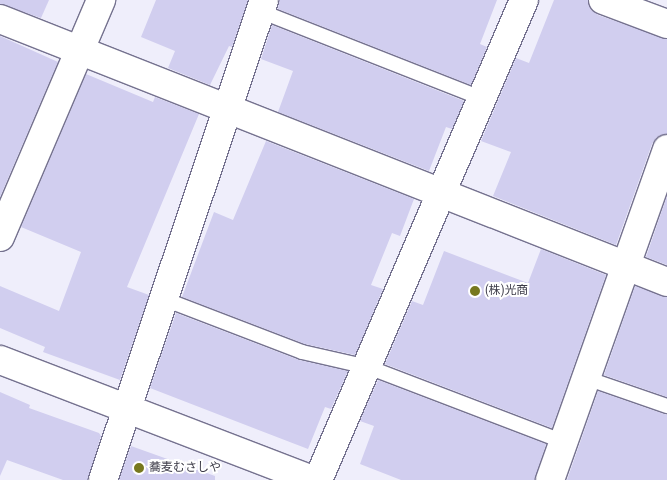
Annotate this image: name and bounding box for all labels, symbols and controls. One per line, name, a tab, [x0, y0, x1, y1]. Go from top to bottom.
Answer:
place label: (株)光商	[485, 284, 529, 298]
marker: (株)光商	[469, 285, 481, 297]
place label: 蕎麦むさしや	[149, 461, 221, 475]
marker: 蕎麦むさしや	[133, 462, 145, 474]

